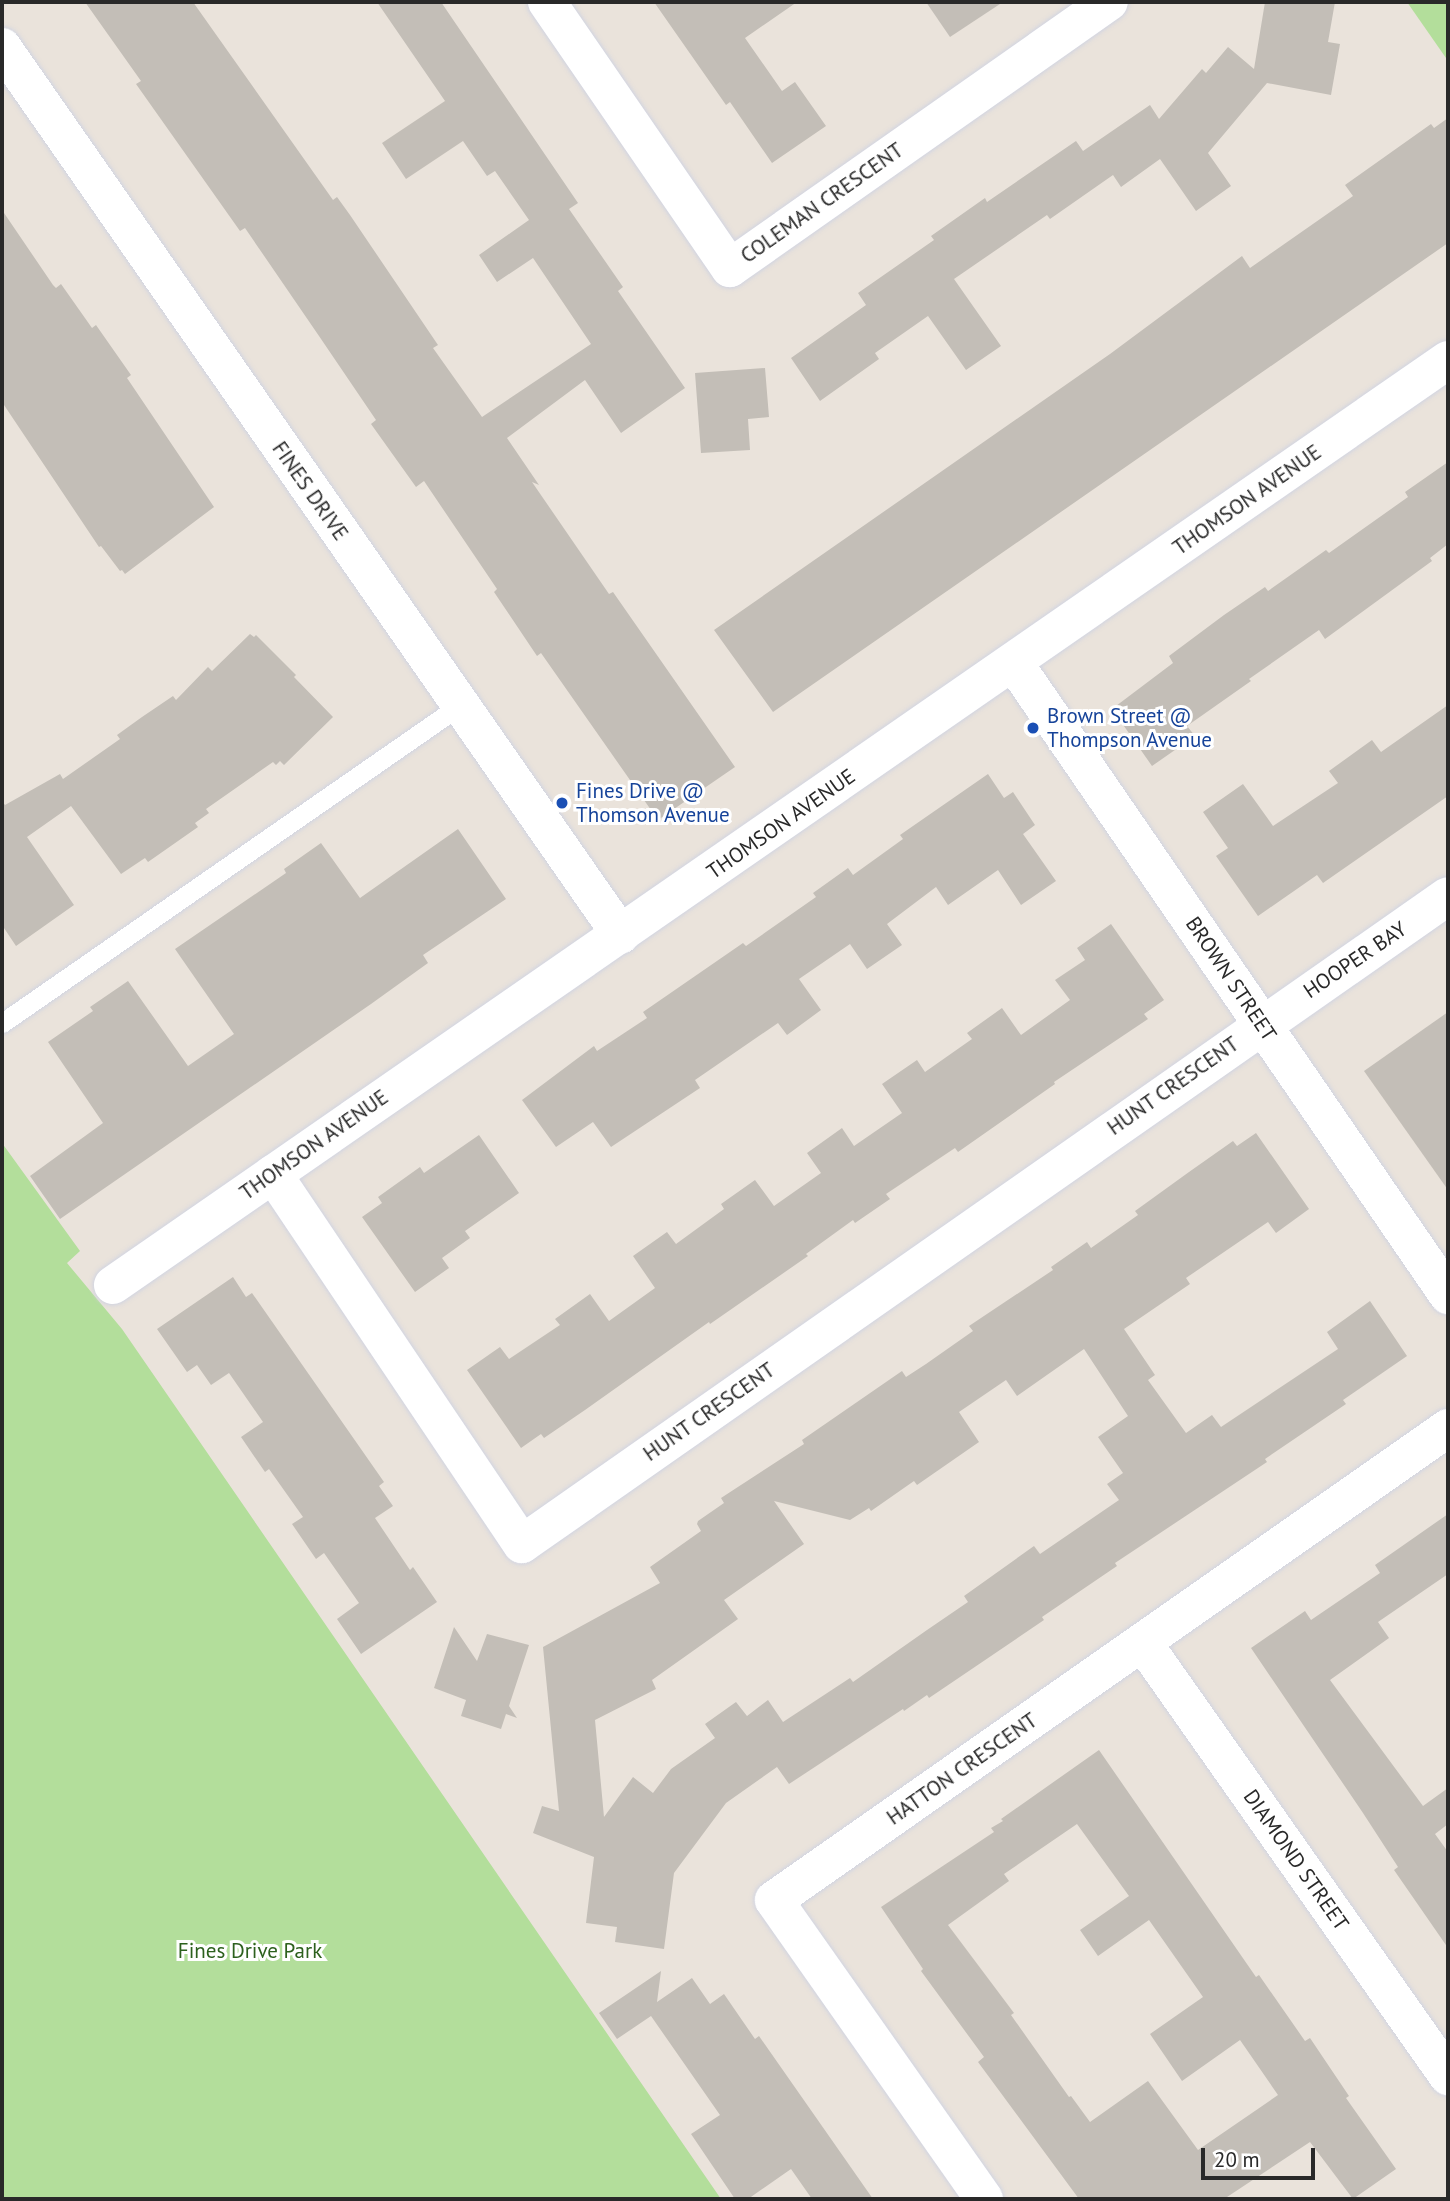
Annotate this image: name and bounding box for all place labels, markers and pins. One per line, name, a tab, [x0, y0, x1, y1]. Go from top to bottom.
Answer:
place label: Brown Street @ Thompson Avenue	[1047, 703, 1213, 753]
marker: Brown Street @ Thompson Avenue	[1025, 720, 1041, 736]
place label: Fines Drive @ Thomson Avenue	[576, 778, 730, 828]
marker: Fines Drive @ Thomson Avenue	[554, 795, 570, 811]

